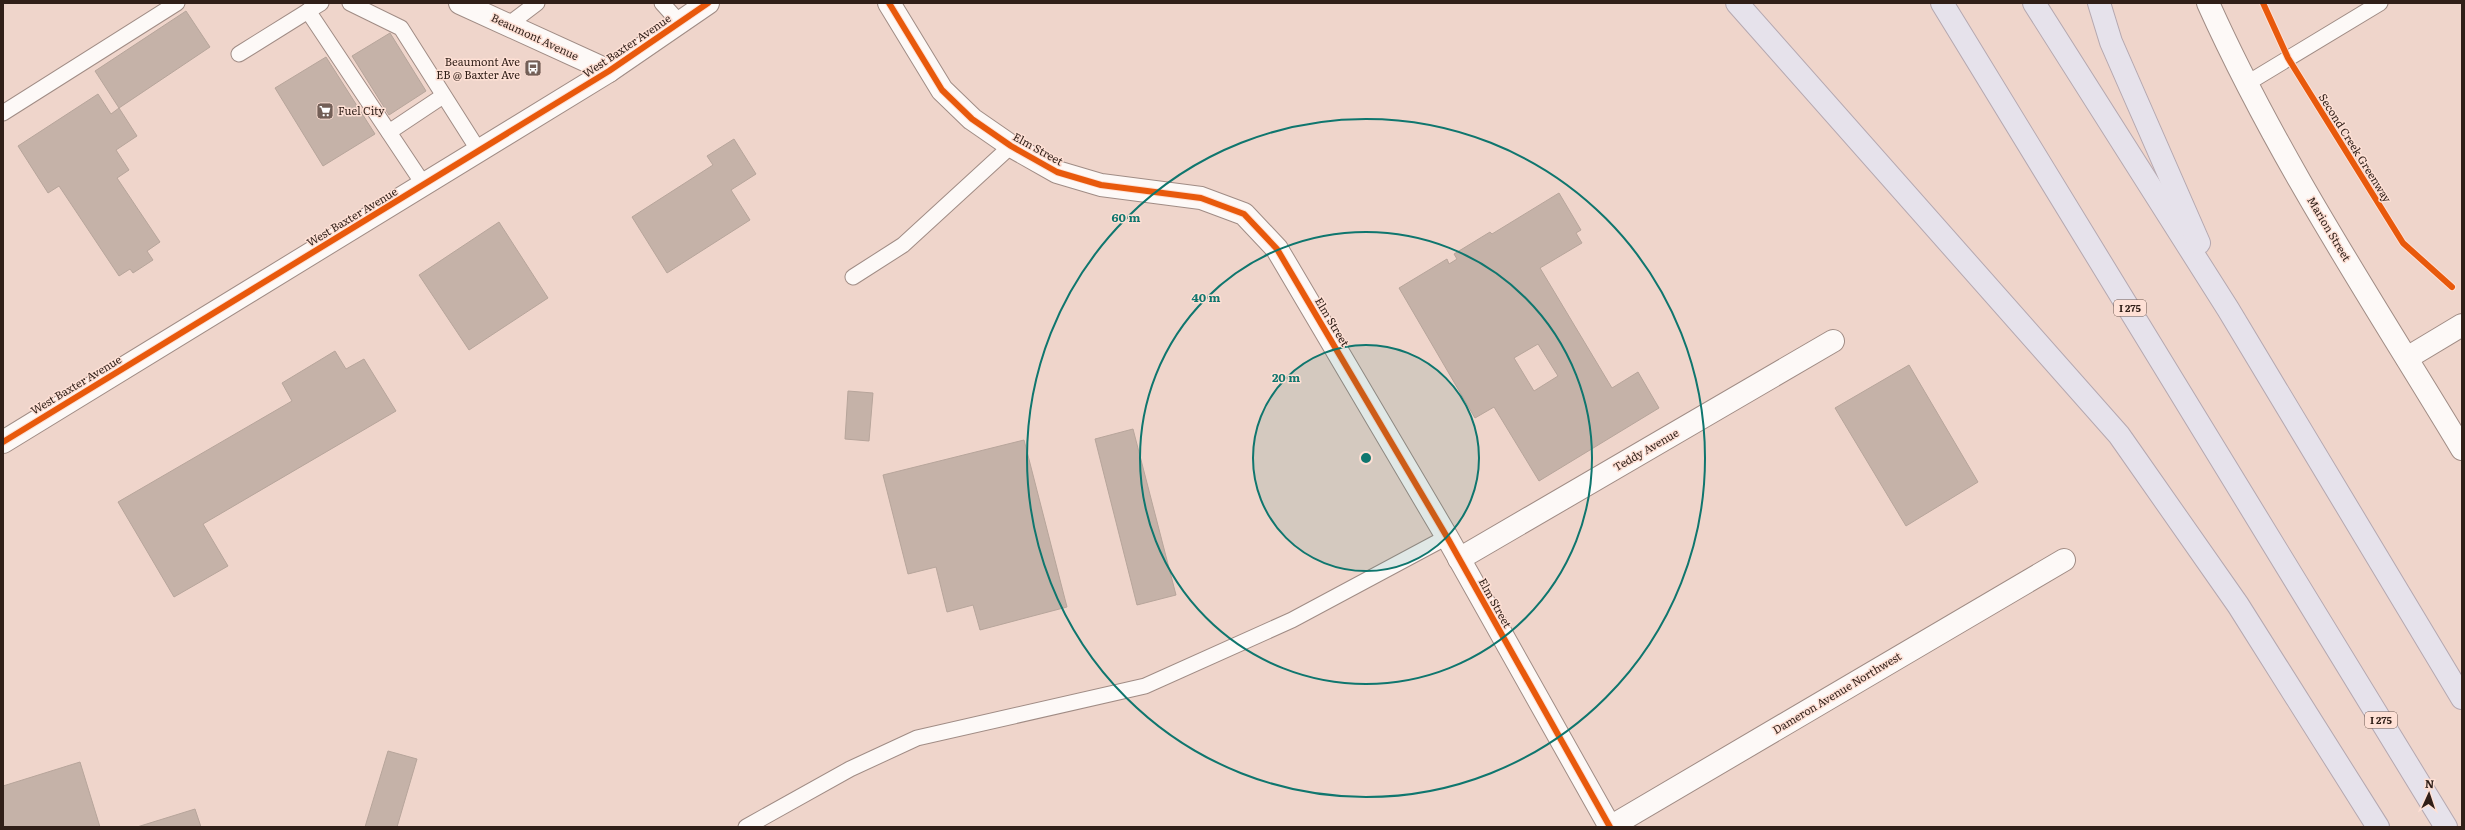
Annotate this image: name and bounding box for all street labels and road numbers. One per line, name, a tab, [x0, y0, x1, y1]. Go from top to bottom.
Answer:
street label: Beaumont Avenue	[489, 9, 582, 63]
street label: West Baxter Avenue	[579, 9, 674, 81]
street label: Second Creek Greenway	[2316, 90, 2396, 206]
street label: Elm Street	[1011, 128, 1067, 169]
street label: West Baxter Avenue	[303, 183, 400, 250]
street label: Marion Street	[2304, 193, 2356, 264]
street label: Elm Street	[1312, 294, 1354, 350]
road number: I 275	[2114, 300, 2146, 316]
street label: West Baxter Avenue	[27, 351, 124, 418]
street label: Teddy Avenue	[1610, 424, 1681, 474]
street label: Elm Street	[1476, 575, 1516, 631]
street label: Dameron Avenue Northwest	[1769, 647, 1904, 737]
road number: I 275	[2365, 712, 2397, 728]

